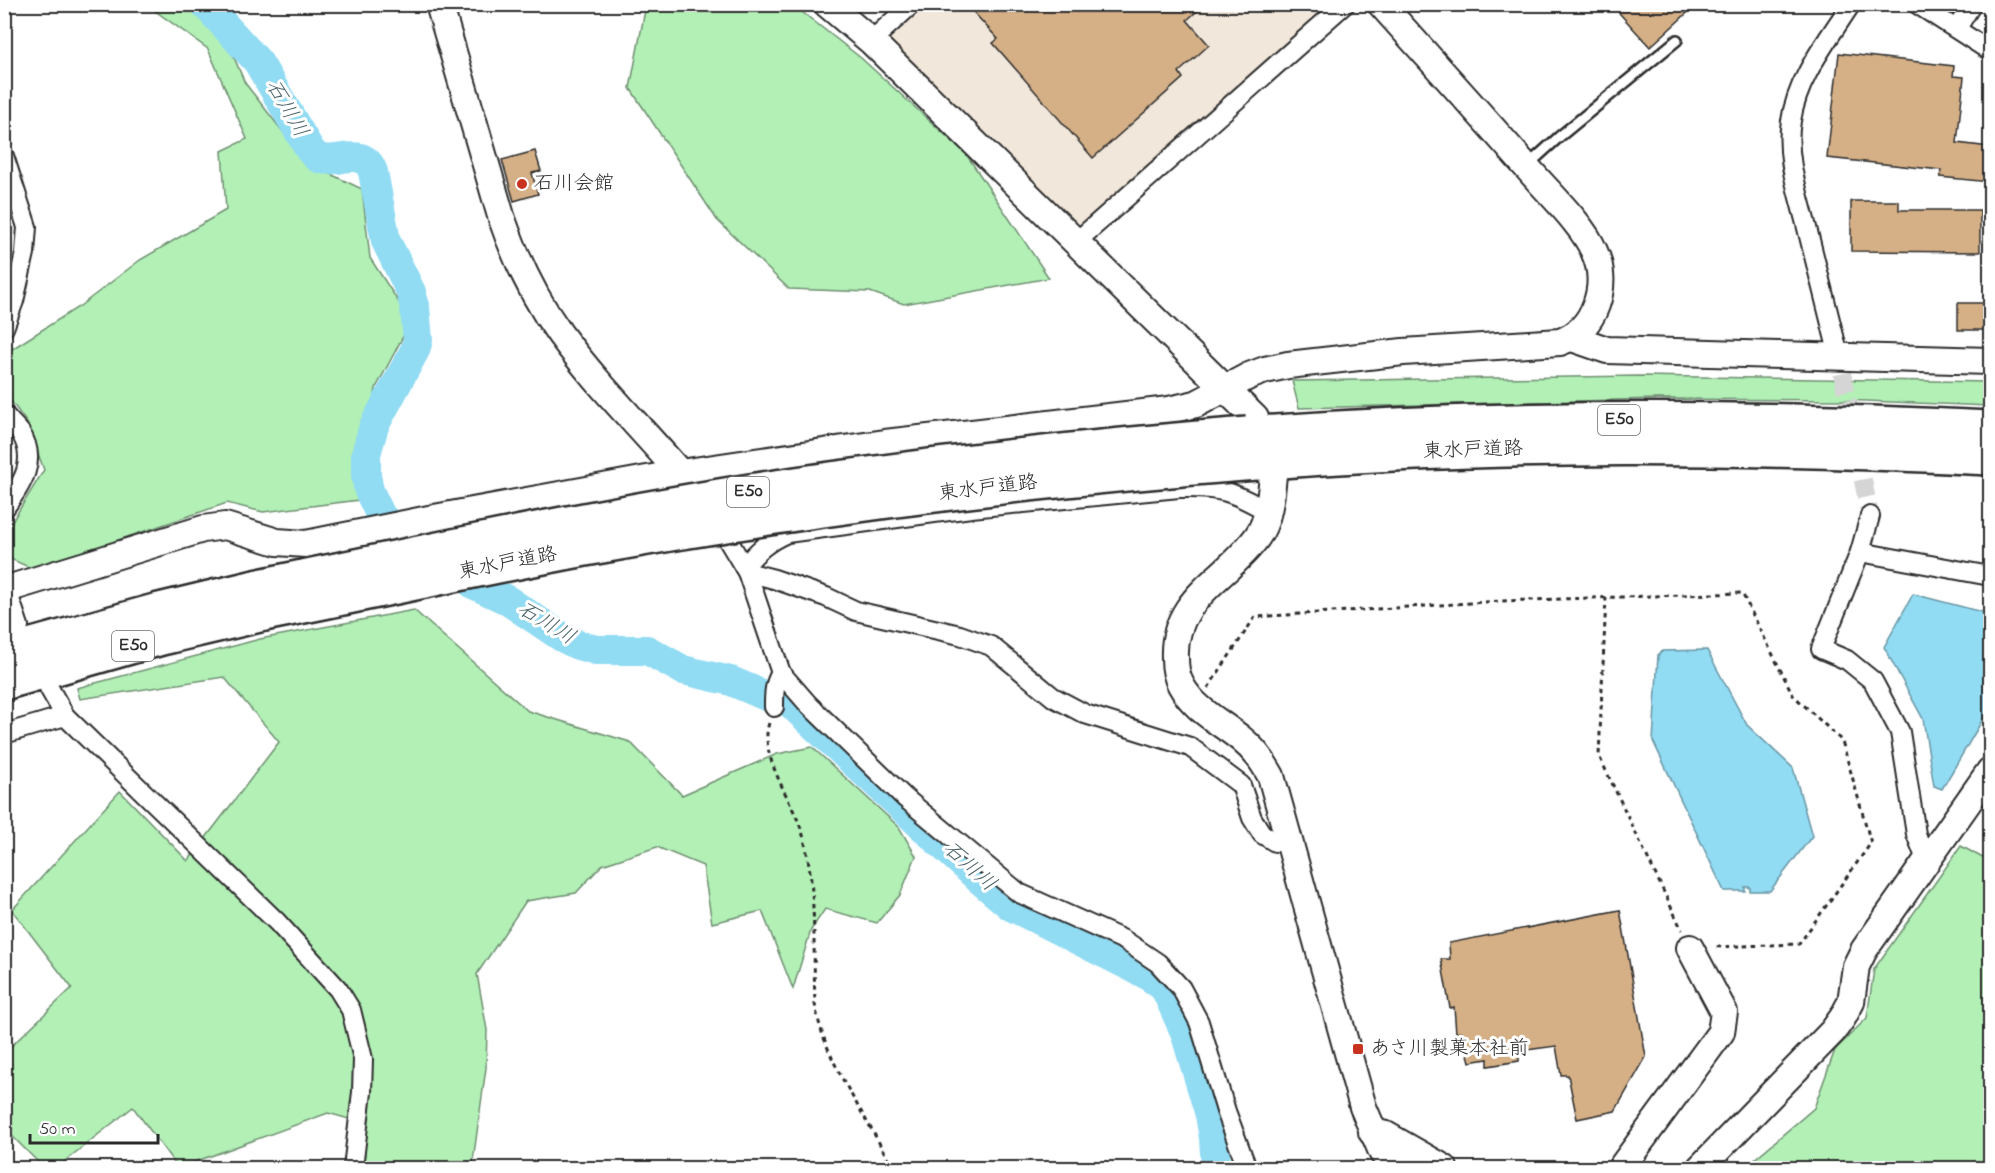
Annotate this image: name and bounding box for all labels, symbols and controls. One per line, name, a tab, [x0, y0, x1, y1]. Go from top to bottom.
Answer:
water label: 石川川	[257, 74, 315, 144]
place label: 石川会館	[534, 170, 614, 199]
marker: 石川会館	[515, 177, 529, 191]
road number: E50	[1598, 405, 1640, 435]
street label: 東水戸道路	[1423, 435, 1523, 467]
street label: 東水戸道路	[937, 469, 1039, 509]
road number: E50	[727, 477, 769, 507]
street label: 東水戸道路	[456, 540, 560, 588]
water label: 石川川	[511, 595, 581, 653]
road number: E50	[112, 631, 154, 661]
water label: 石川川	[936, 835, 1002, 899]
place label: あさ川製菓本社前	[1370, 1035, 1529, 1064]
marker: あさ川製菓本社前	[1351, 1042, 1365, 1056]
scale bar	[30, 1107, 158, 1145]
text: 50 m	[39, 1117, 76, 1143]

